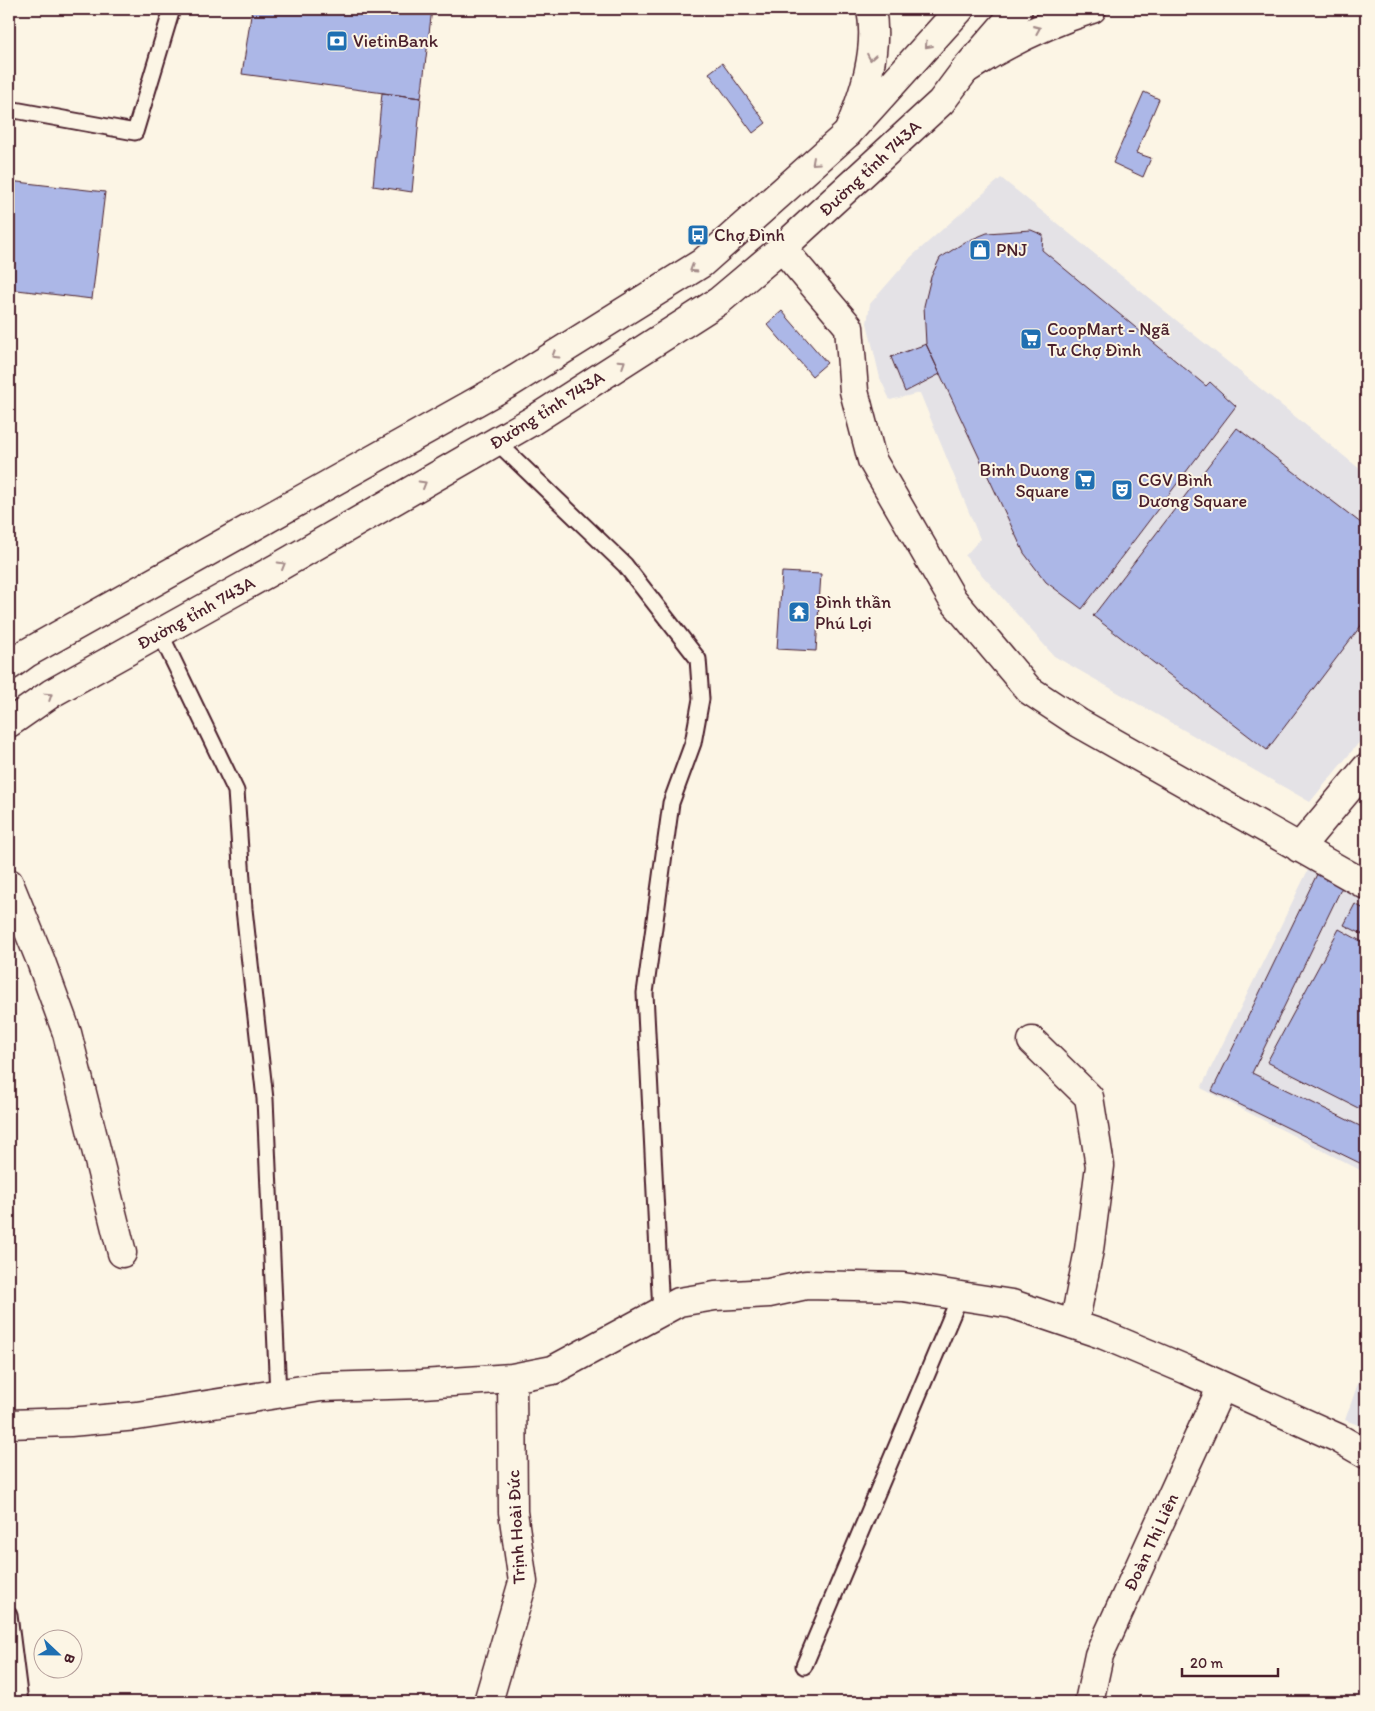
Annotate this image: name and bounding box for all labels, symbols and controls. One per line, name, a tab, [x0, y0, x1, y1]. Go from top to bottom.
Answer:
one-way arrow	[1032, 24, 1041, 35]
bank icon: VietinBank	[325, 29, 349, 53]
place label: VietinBank	[353, 30, 439, 52]
one-way arrow	[925, 40, 934, 49]
one-way arrow	[866, 53, 877, 62]
street label: Đường tỉnh 743A	[814, 115, 926, 221]
one-way arrow	[812, 156, 821, 165]
bus stop icon: Chợ Đình	[686, 223, 710, 247]
place label: Chợ Đình	[714, 224, 785, 246]
shop icon: PNJ	[968, 238, 992, 262]
place label: PNJ	[996, 239, 1027, 261]
one-way arrow	[690, 262, 699, 272]
place label: CoopMart - Ngã Tư Chợ Đình	[1047, 318, 1171, 361]
supermarket icon: CoopMart - Ngã Tư Chợ Đình	[1019, 327, 1043, 351]
one-way arrow	[552, 348, 561, 358]
one-way arrow	[616, 360, 625, 370]
street label: Đường tỉnh 743A	[485, 366, 609, 454]
place label: Binh Duong Square	[980, 459, 1070, 502]
supermarket icon: Binh Duong Square	[1073, 468, 1097, 492]
place label: CGV Bình Dương Square	[1138, 469, 1247, 512]
theatre icon: CGV Bình Dương Square	[1110, 478, 1134, 502]
one-way arrow	[418, 480, 427, 490]
one-way arrow	[277, 561, 286, 571]
street label: Đường tỉnh 743A	[133, 571, 259, 654]
place label: Đình thần Phú Lợi	[815, 591, 891, 634]
temple icon: Đình thần Phú Lợi	[787, 600, 811, 624]
one-way arrow	[44, 692, 53, 702]
street label: Trịnh Hoài Đức	[502, 1469, 530, 1585]
street label: Đoàn Thị Liên	[1119, 1490, 1183, 1594]
north arrow	[32, 1628, 82, 1678]
scale bar	[1182, 1646, 1279, 1678]
text: B	[60, 1651, 79, 1666]
text: 20 m	[1190, 1654, 1224, 1672]

